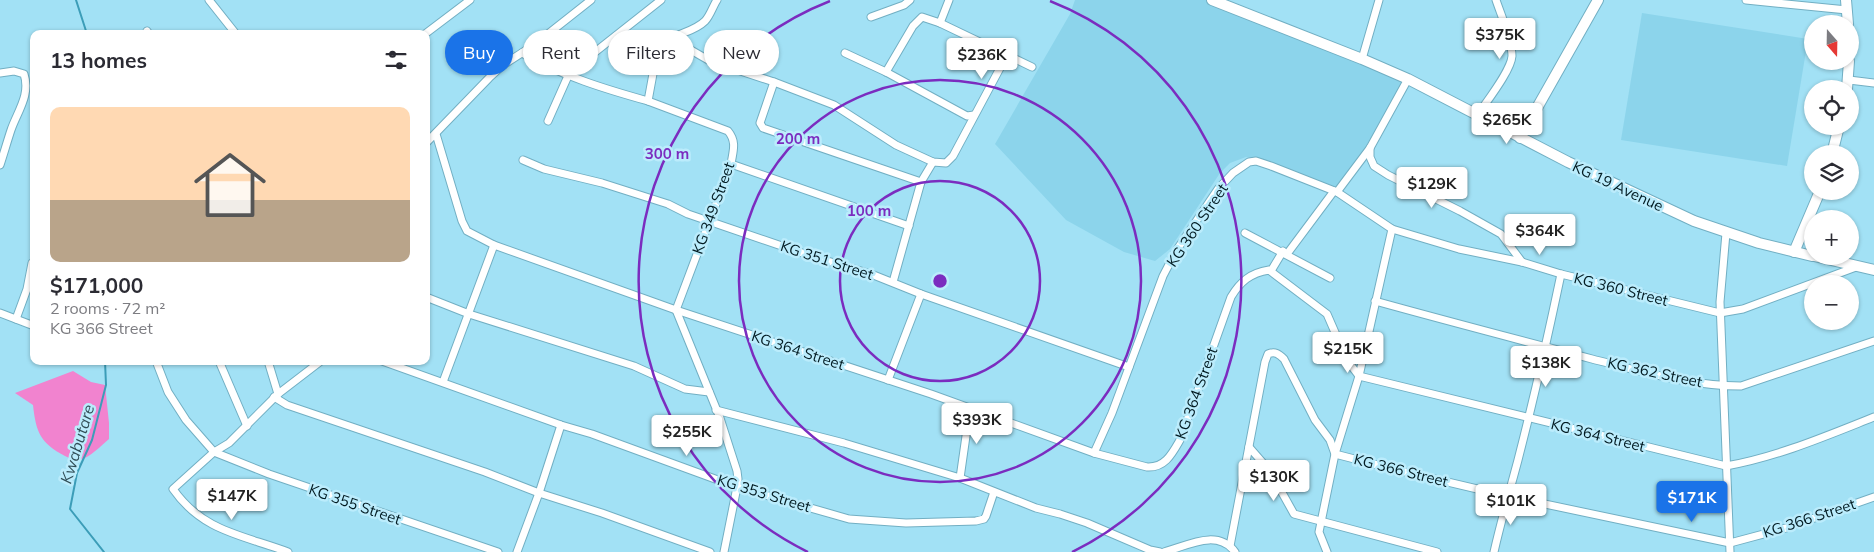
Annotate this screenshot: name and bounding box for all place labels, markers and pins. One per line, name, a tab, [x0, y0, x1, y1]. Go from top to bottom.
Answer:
pin: $375K	[1465, 18, 1535, 60]
pin: $236K	[947, 38, 1017, 80]
pin: $265K	[1472, 102, 1542, 145]
pin: $129K	[1397, 166, 1467, 209]
pin: $364K	[1505, 214, 1575, 256]
centre of rings	[931, 272, 949, 290]
pin: $215K	[1313, 332, 1383, 374]
pin: $138K	[1511, 346, 1581, 388]
pin: $393K	[942, 402, 1012, 445]
pin: $255K	[652, 414, 722, 457]
pin: $130K	[1239, 460, 1309, 502]
pin: $147K	[197, 478, 267, 521]
pin: $171K	[1657, 480, 1727, 523]
pin: $101K	[1476, 484, 1546, 526]

